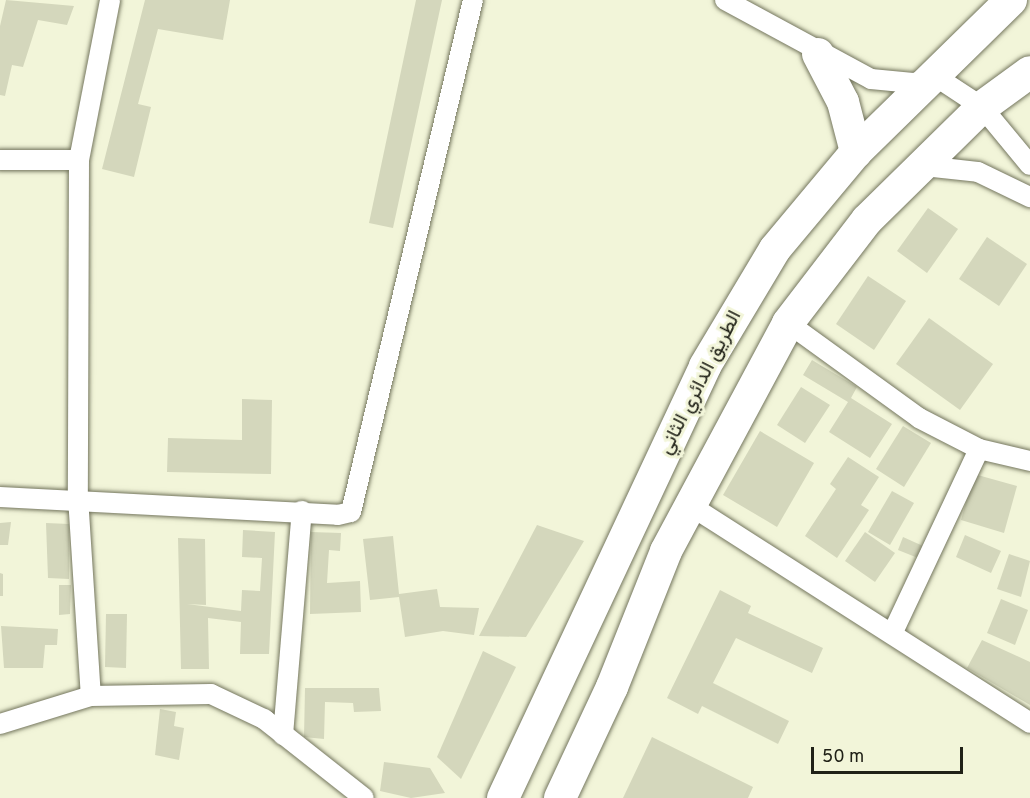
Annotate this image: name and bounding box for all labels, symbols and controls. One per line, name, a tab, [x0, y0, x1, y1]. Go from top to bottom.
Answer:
street label: الطريق الدائري الثاني	[654, 307, 748, 459]
scale bar	[814, 735, 966, 773]
text: 50 m	[822, 746, 864, 769]

